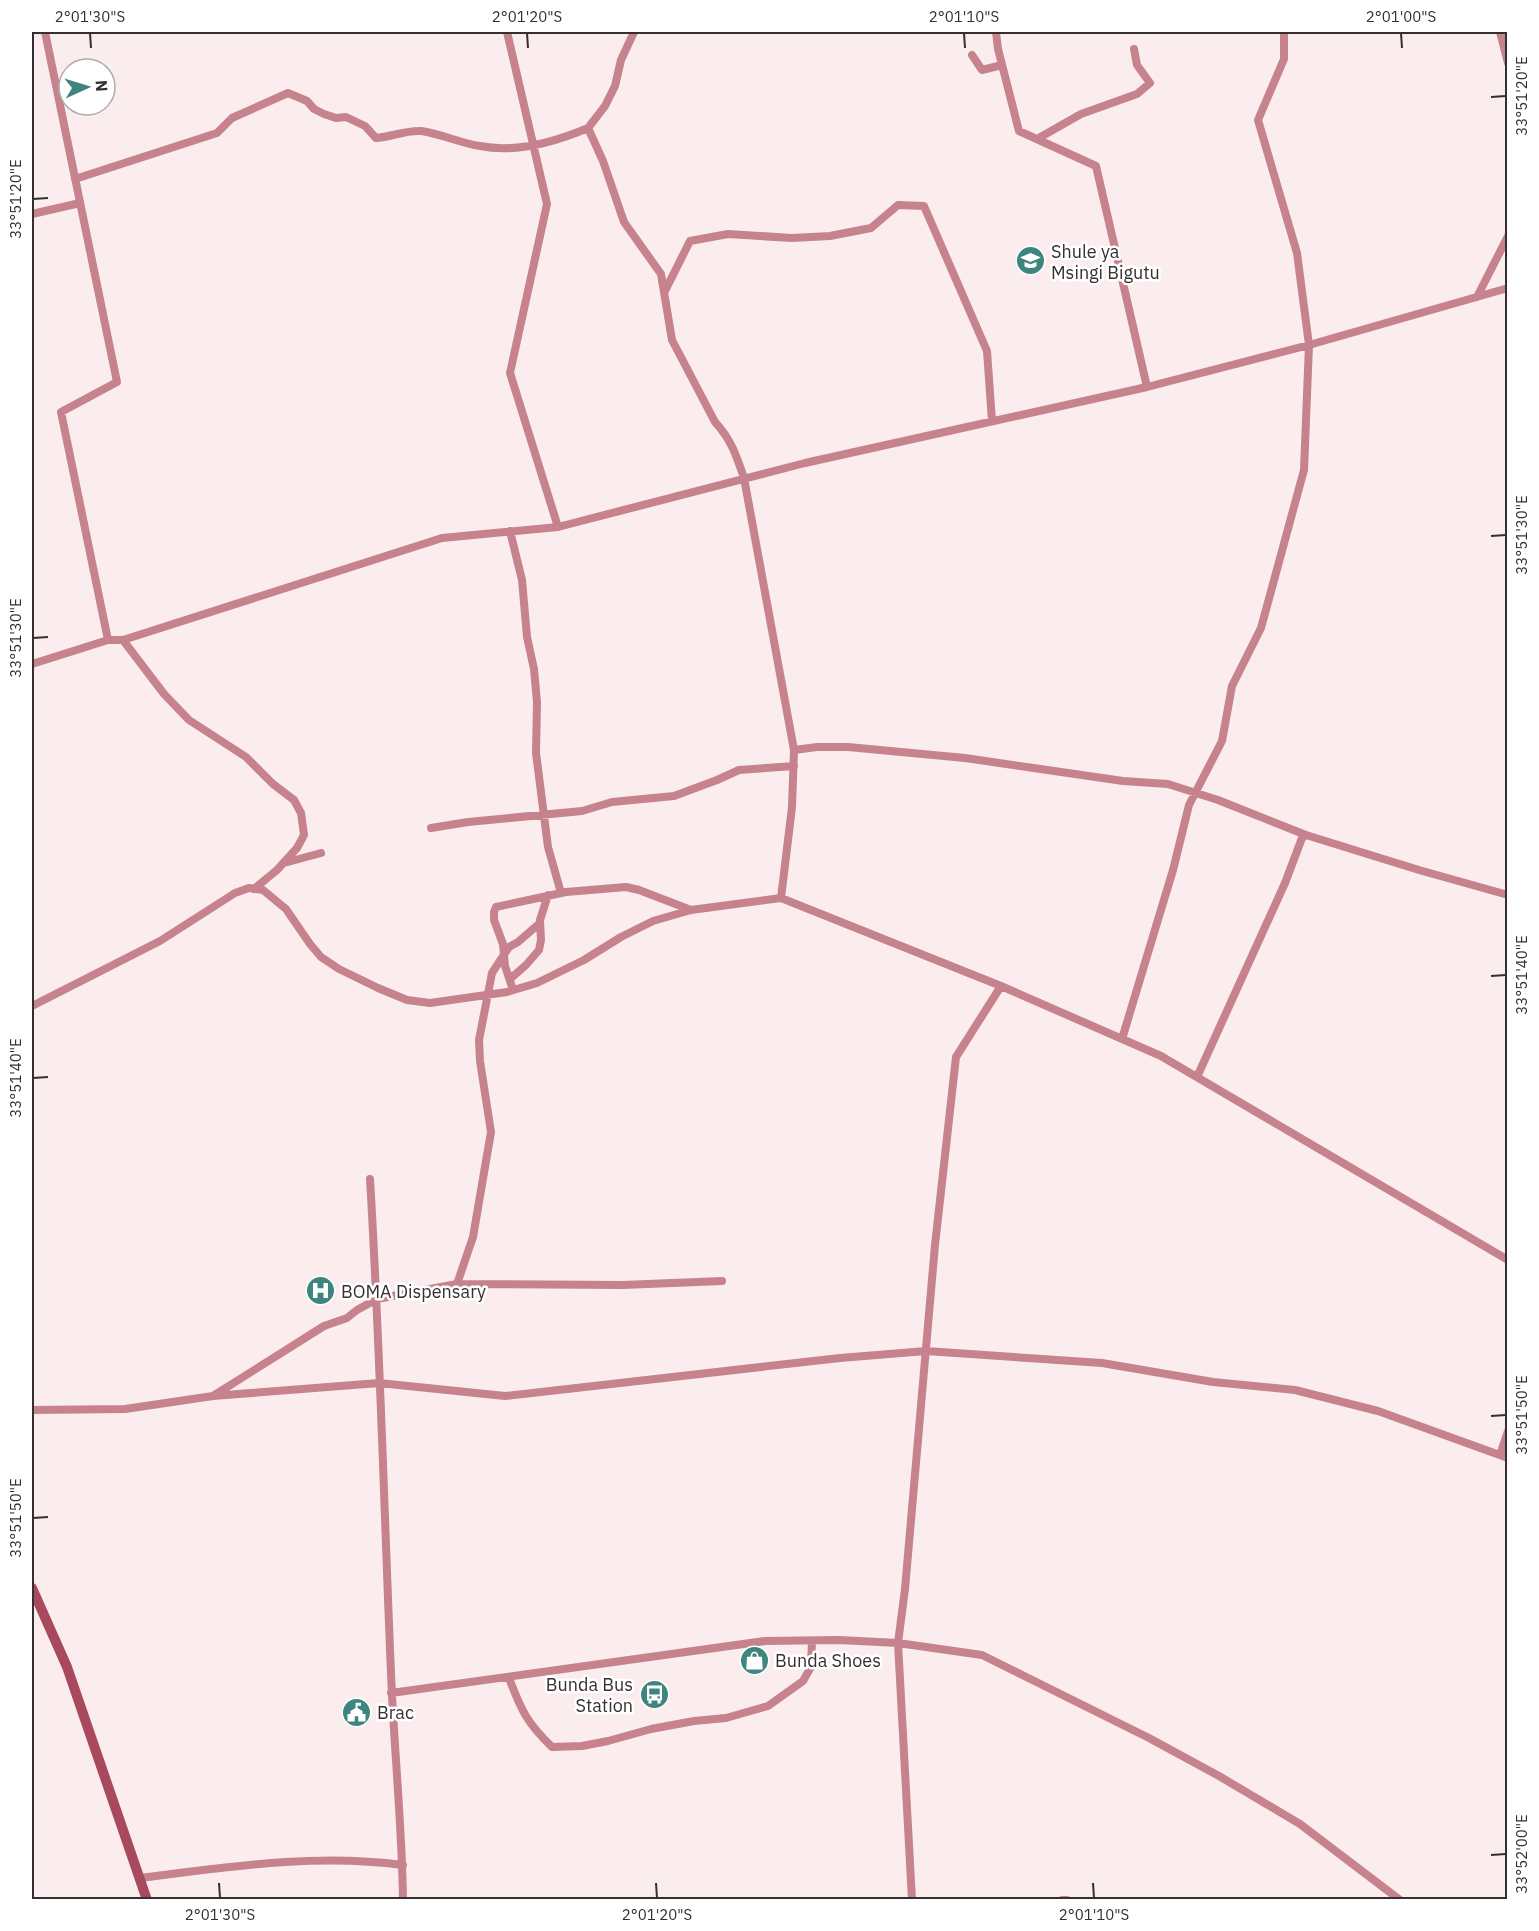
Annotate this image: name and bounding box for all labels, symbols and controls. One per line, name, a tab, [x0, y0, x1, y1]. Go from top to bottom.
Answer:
text: 2°01'30"S	[55, 7, 125, 26]
text: 2°01'20"S	[492, 7, 562, 26]
text: 2°01'10"S	[929, 7, 999, 26]
text: 2°01'00"S	[1366, 7, 1436, 26]
text: 33°51'20"E	[1512, 56, 1531, 136]
north arrow	[57, 57, 117, 117]
text: N	[92, 79, 112, 92]
text: 33°51'20"E	[6, 159, 25, 239]
place label: Shule ya Msingi Bigutu	[1051, 240, 1160, 284]
school or university icon: Shule ya Msingi Bigutu	[1014, 245, 1046, 277]
text: 33°51'30"E	[1512, 495, 1531, 575]
text: 33°51'30"E	[6, 598, 25, 678]
text: 33°51'40"E	[1512, 935, 1531, 1015]
text: 33°51'40"E	[6, 1038, 25, 1118]
hospital icon: BOMA Dispensary	[304, 1275, 336, 1307]
place label: BOMA Dispensary	[341, 1280, 486, 1303]
text: 33°51'50"E	[1512, 1375, 1531, 1455]
text: 33°51'50"E	[6, 1478, 25, 1558]
shop icon: Bunda Shoes	[738, 1644, 770, 1676]
place label: Bunda Shoes	[775, 1649, 881, 1672]
place label: Bunda Bus Station	[546, 1673, 633, 1717]
bus stop icon: Bunda Bus Station	[638, 1678, 670, 1710]
public building icon: Brac	[340, 1696, 372, 1728]
place label: Brac	[377, 1701, 414, 1724]
text: 33°52'00"E	[1512, 1814, 1531, 1894]
text: 2°01'30"S	[185, 1905, 255, 1924]
text: 2°01'20"S	[622, 1905, 692, 1924]
text: 2°01'10"S	[1059, 1905, 1129, 1924]

